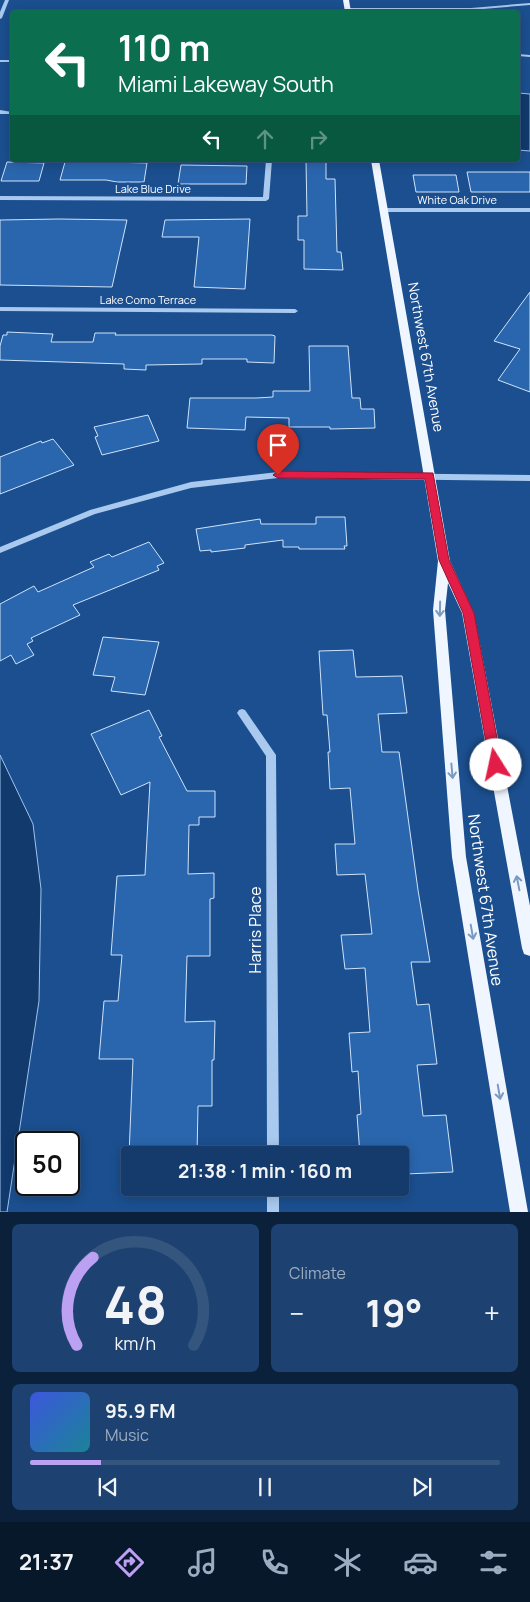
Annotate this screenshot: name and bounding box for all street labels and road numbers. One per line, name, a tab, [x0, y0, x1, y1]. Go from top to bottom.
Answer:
street label: Lake Blue Drive	[115, 181, 192, 196]
street label: White Oak Drive	[417, 192, 497, 207]
street label: Northwest 67th Avenue	[404, 281, 449, 433]
street label: Lake Como Terrace	[100, 292, 197, 307]
street label: Northwest 67th Avenue	[463, 813, 509, 987]
street label: Harris Place	[244, 887, 266, 973]

